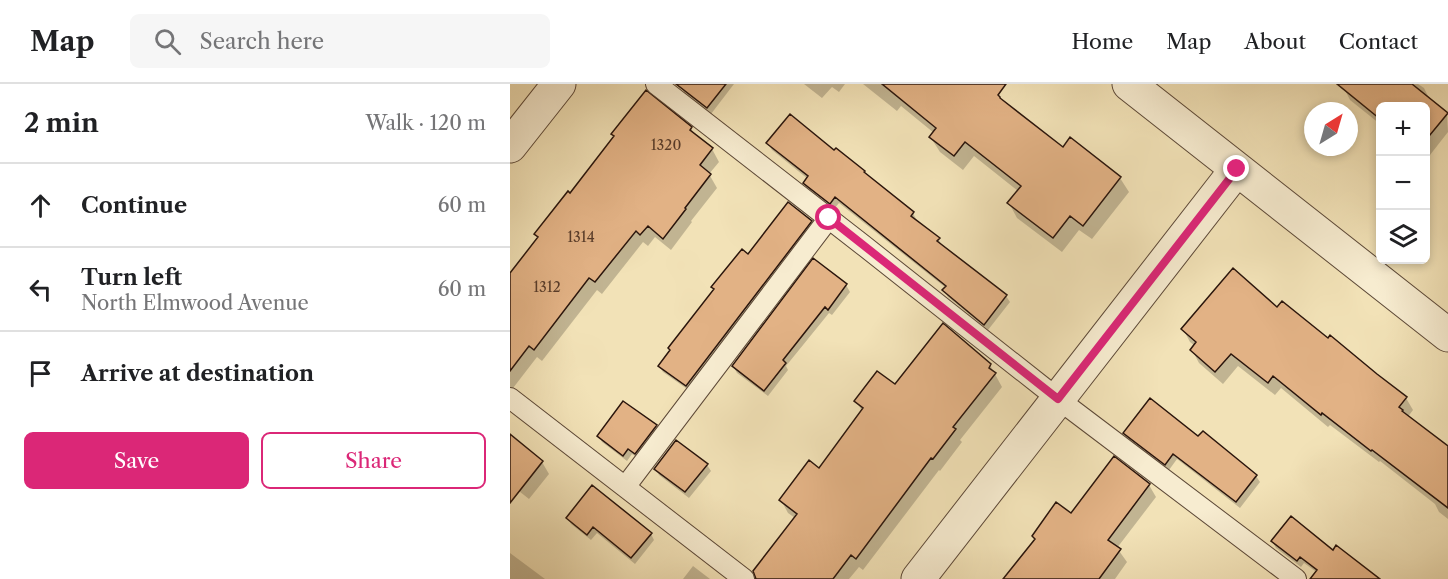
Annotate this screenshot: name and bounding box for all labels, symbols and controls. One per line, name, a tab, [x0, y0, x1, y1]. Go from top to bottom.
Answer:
search box	[130, 14, 550, 68]
text: Map	[30, 24, 94, 58]
icon: search	[151, 25, 184, 58]
text: Search here	[199, 28, 324, 55]
text: Home	[1072, 29, 1133, 54]
text: Map	[1166, 29, 1211, 54]
text: About	[1244, 29, 1306, 54]
text: Contact	[1339, 29, 1418, 54]
north arrow	[1304, 102, 1358, 156]
map controls	[1376, 102, 1430, 264]
button: +	[1376, 102, 1430, 156]
text: 2 min	[24, 107, 99, 139]
text: Walk · 120 m	[365, 111, 486, 135]
house number: 1320	[651, 136, 681, 154]
route end	[1223, 155, 1249, 181]
button: −	[1376, 156, 1430, 210]
icon: ahead	[24, 189, 57, 222]
text: Continue	[81, 192, 187, 219]
text: 60 m	[438, 193, 486, 217]
route start	[815, 204, 841, 230]
button: layers	[1376, 210, 1430, 264]
house number: 1314	[567, 228, 595, 246]
text: Turn left	[81, 264, 182, 291]
icon: left	[24, 273, 57, 306]
text: 60 m	[438, 277, 486, 301]
house number: 1312	[533, 278, 561, 296]
text: North Elmwood Avenue	[81, 291, 309, 315]
icon: arrive	[24, 357, 57, 390]
text: Arrive at destination	[81, 360, 314, 387]
button: Save	[24, 432, 249, 489]
button: Share	[261, 432, 486, 489]

